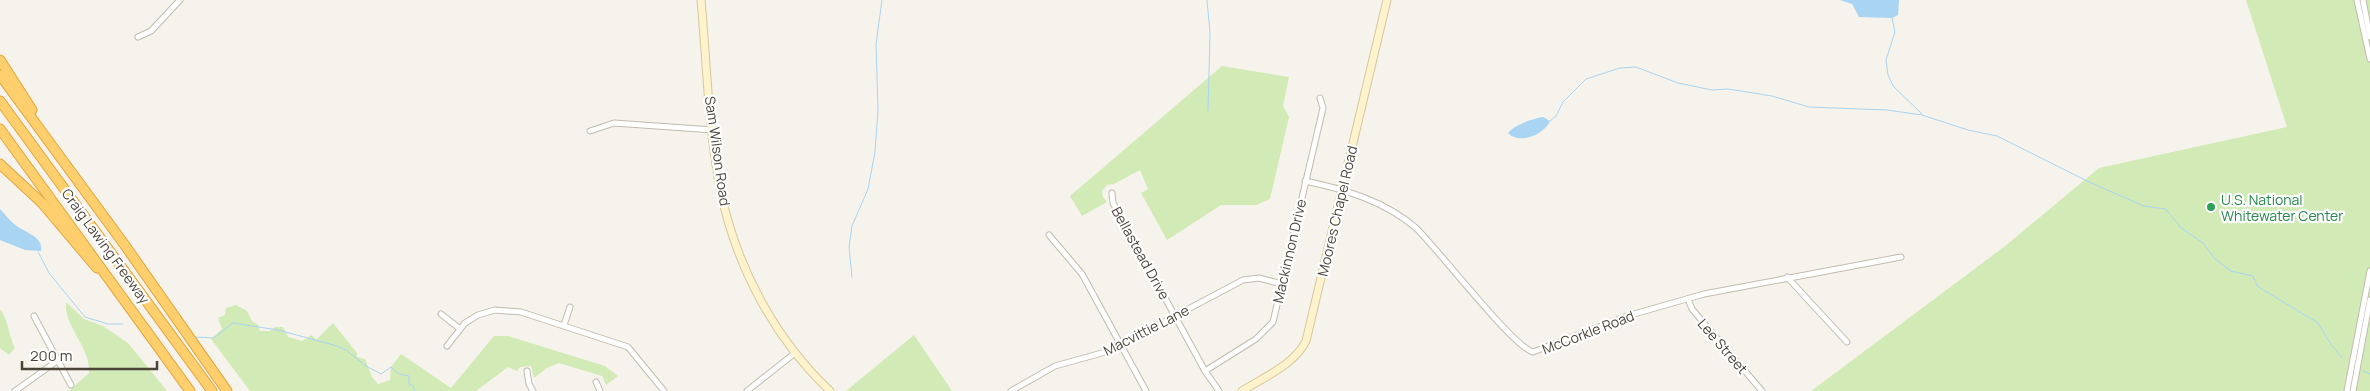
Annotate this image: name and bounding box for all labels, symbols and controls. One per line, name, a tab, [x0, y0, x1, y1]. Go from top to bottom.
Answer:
street label: Sam Wilson Road	[701, 95, 735, 207]
street label: Moores Chapel Road	[1313, 144, 1361, 278]
street label: Craig Lawing Freeway	[58, 185, 155, 308]
place label: U.S. National Whitewater Center	[2221, 190, 2343, 225]
street label: Mackinnon Drive	[1268, 197, 1310, 305]
marker: U.S. National Whitewater Center	[2205, 201, 2217, 213]
street label: Bellastead Drive	[1108, 203, 1174, 303]
street label: Macvittie Lane	[1100, 300, 1192, 360]
street label: McCorkle Road	[1539, 306, 1637, 358]
street label: Lee Street	[1694, 314, 1753, 378]
scale bar	[22, 338, 158, 370]
text: 200 m	[30, 345, 73, 366]

